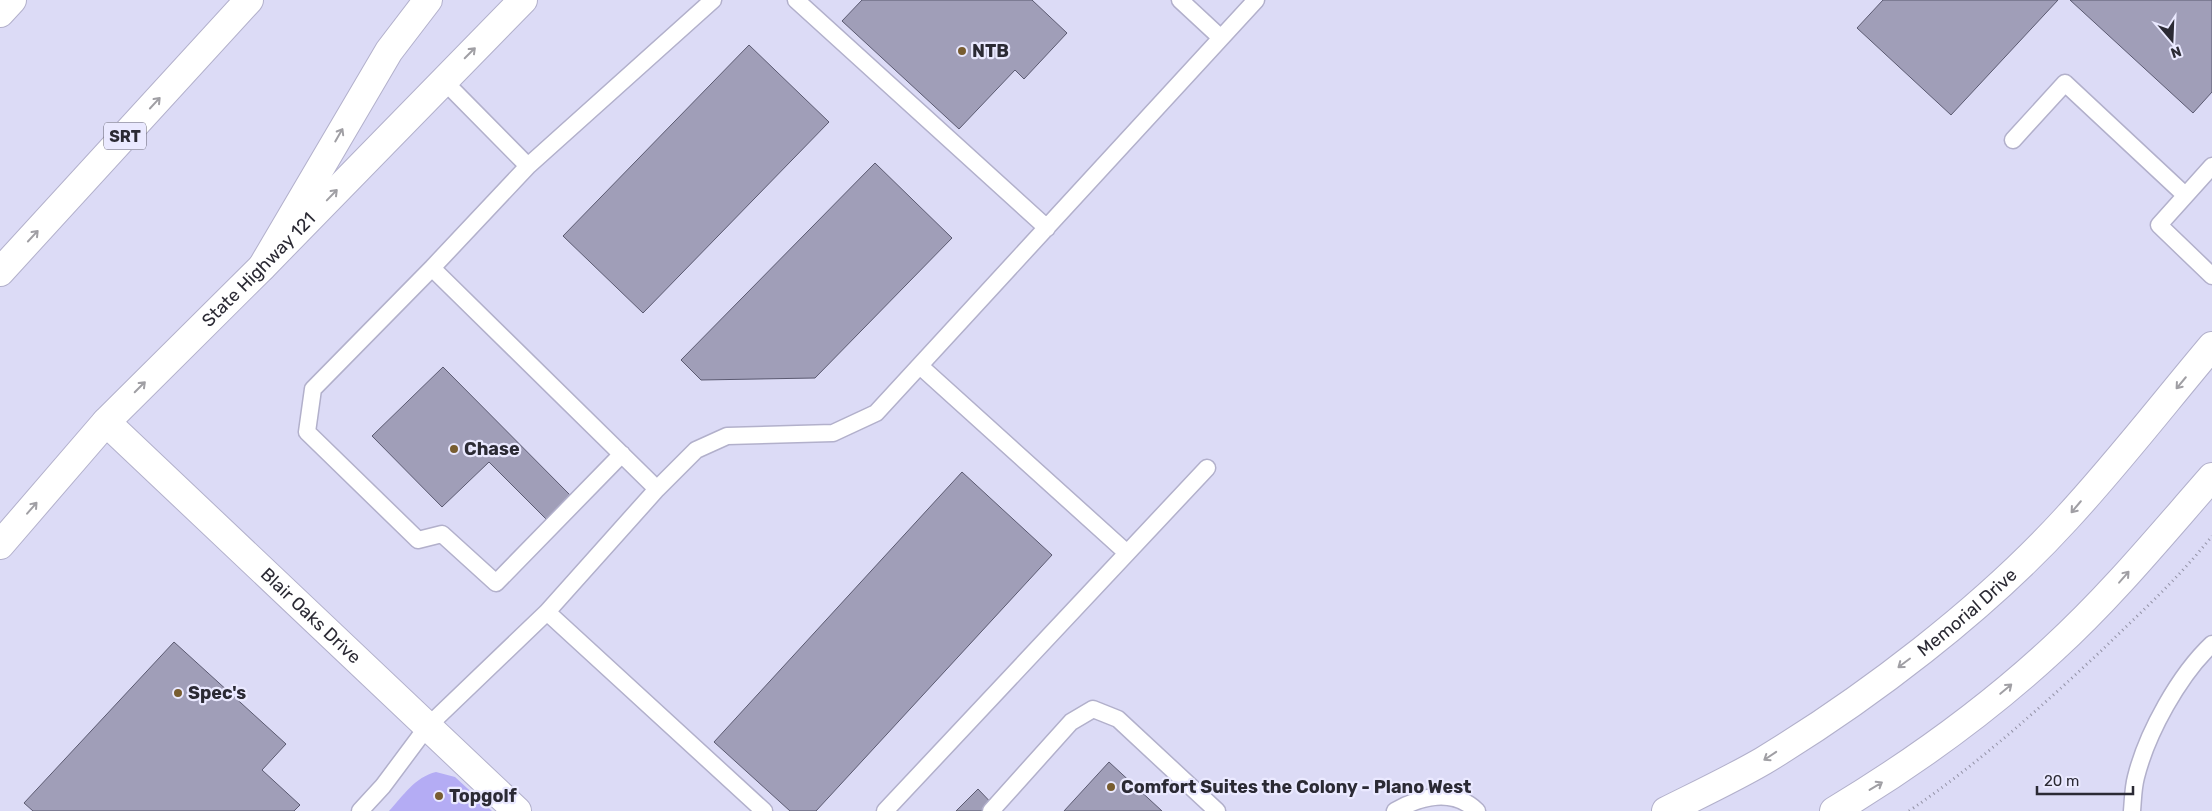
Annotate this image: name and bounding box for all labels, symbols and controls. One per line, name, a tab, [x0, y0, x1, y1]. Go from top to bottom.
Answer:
north arrow	[2147, 15, 2197, 65]
place label: NTB	[972, 40, 1009, 62]
text: N	[2169, 42, 2184, 61]
marker: NTB	[956, 45, 968, 57]
one-way arrow	[464, 47, 476, 59]
one-way arrow	[149, 97, 161, 110]
road number: SRT	[104, 122, 146, 150]
one-way arrow	[335, 128, 345, 142]
one-way arrow	[326, 188, 338, 201]
street label: State Highway 121	[197, 208, 320, 331]
one-way arrow	[27, 229, 39, 242]
one-way arrow	[2175, 376, 2186, 389]
one-way arrow	[134, 382, 146, 394]
place label: Chase	[464, 438, 520, 460]
marker: Chase	[448, 443, 460, 455]
one-way arrow	[2070, 501, 2082, 514]
one-way arrow	[26, 502, 37, 515]
street label: Blair Oaks Drive	[256, 563, 365, 668]
street label: Memorial Drive	[1913, 564, 2022, 661]
one-way arrow	[2118, 571, 2129, 584]
one-way arrow	[1897, 658, 1911, 668]
place label: Spec's	[188, 682, 246, 704]
one-way arrow	[1999, 683, 2012, 694]
marker: Spec's	[172, 687, 184, 699]
one-way arrow	[1764, 751, 1778, 761]
scale bar	[2037, 764, 2133, 796]
text: 20 m	[2044, 772, 2079, 790]
place label: Comfort Suites the Colony - Plano West	[1121, 776, 1471, 798]
one-way arrow	[1868, 780, 1882, 790]
marker: Comfort Suites the Colony - Plano West	[1105, 781, 1117, 793]
place label: Topgolf	[449, 785, 517, 807]
marker: Topgolf	[433, 790, 445, 802]

